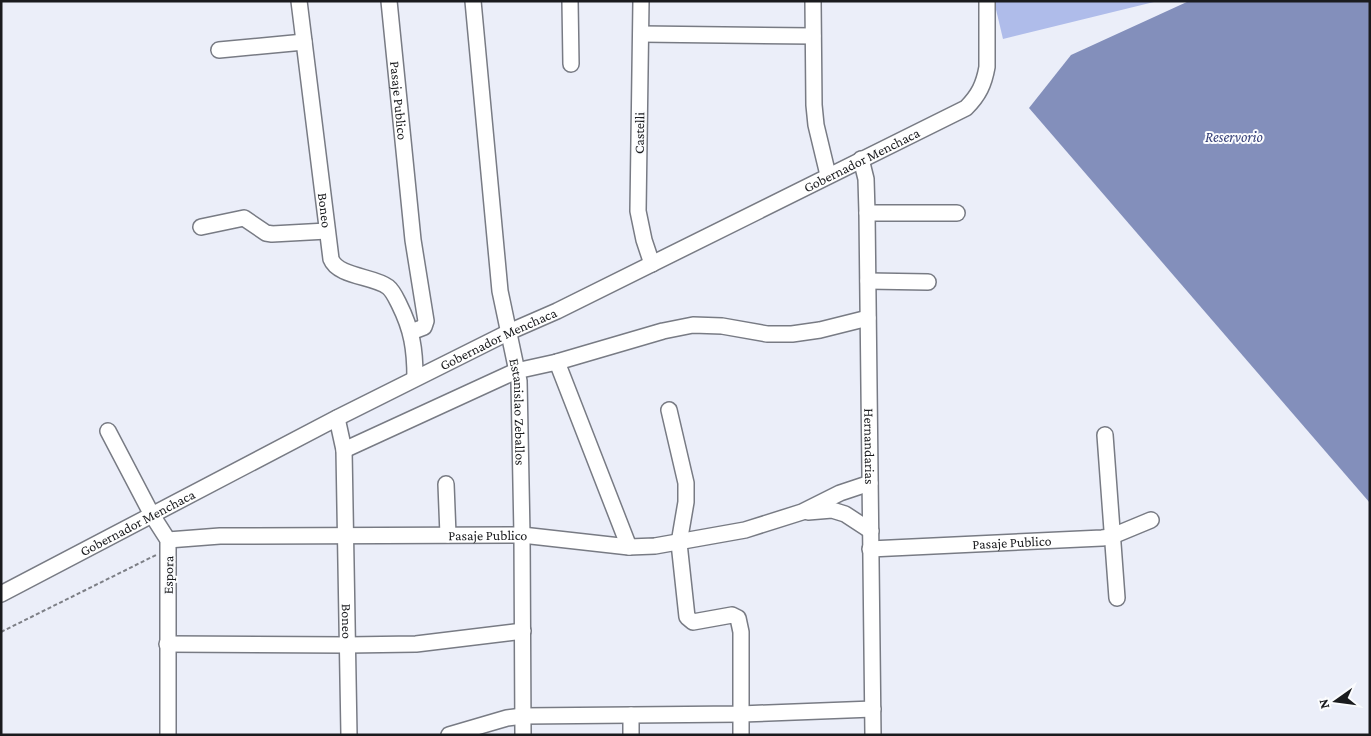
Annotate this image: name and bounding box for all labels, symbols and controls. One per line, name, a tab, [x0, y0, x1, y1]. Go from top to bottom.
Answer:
street label: Pasaje Publico	[387, 60, 411, 141]
street label: Castelli	[631, 112, 647, 154]
street label: Gobernador Menchaca	[801, 124, 923, 195]
water label: Reservorio	[1205, 129, 1263, 145]
street label: Boneo	[315, 192, 335, 229]
street label: Gobernador Menchaca	[437, 304, 560, 373]
street label: Estanislao Zeballos	[506, 357, 529, 466]
street label: Hernandarias	[861, 408, 878, 485]
street label: Gobernador Menchaca	[77, 486, 198, 559]
street label: Pasaje Publico	[448, 527, 528, 544]
street label: Pasaje Publico	[972, 532, 1052, 552]
street label: Espora	[160, 555, 176, 594]
street label: Boneo	[339, 603, 355, 639]
north arrow	[1311, 676, 1361, 726]
text: N	[1314, 697, 1332, 711]

